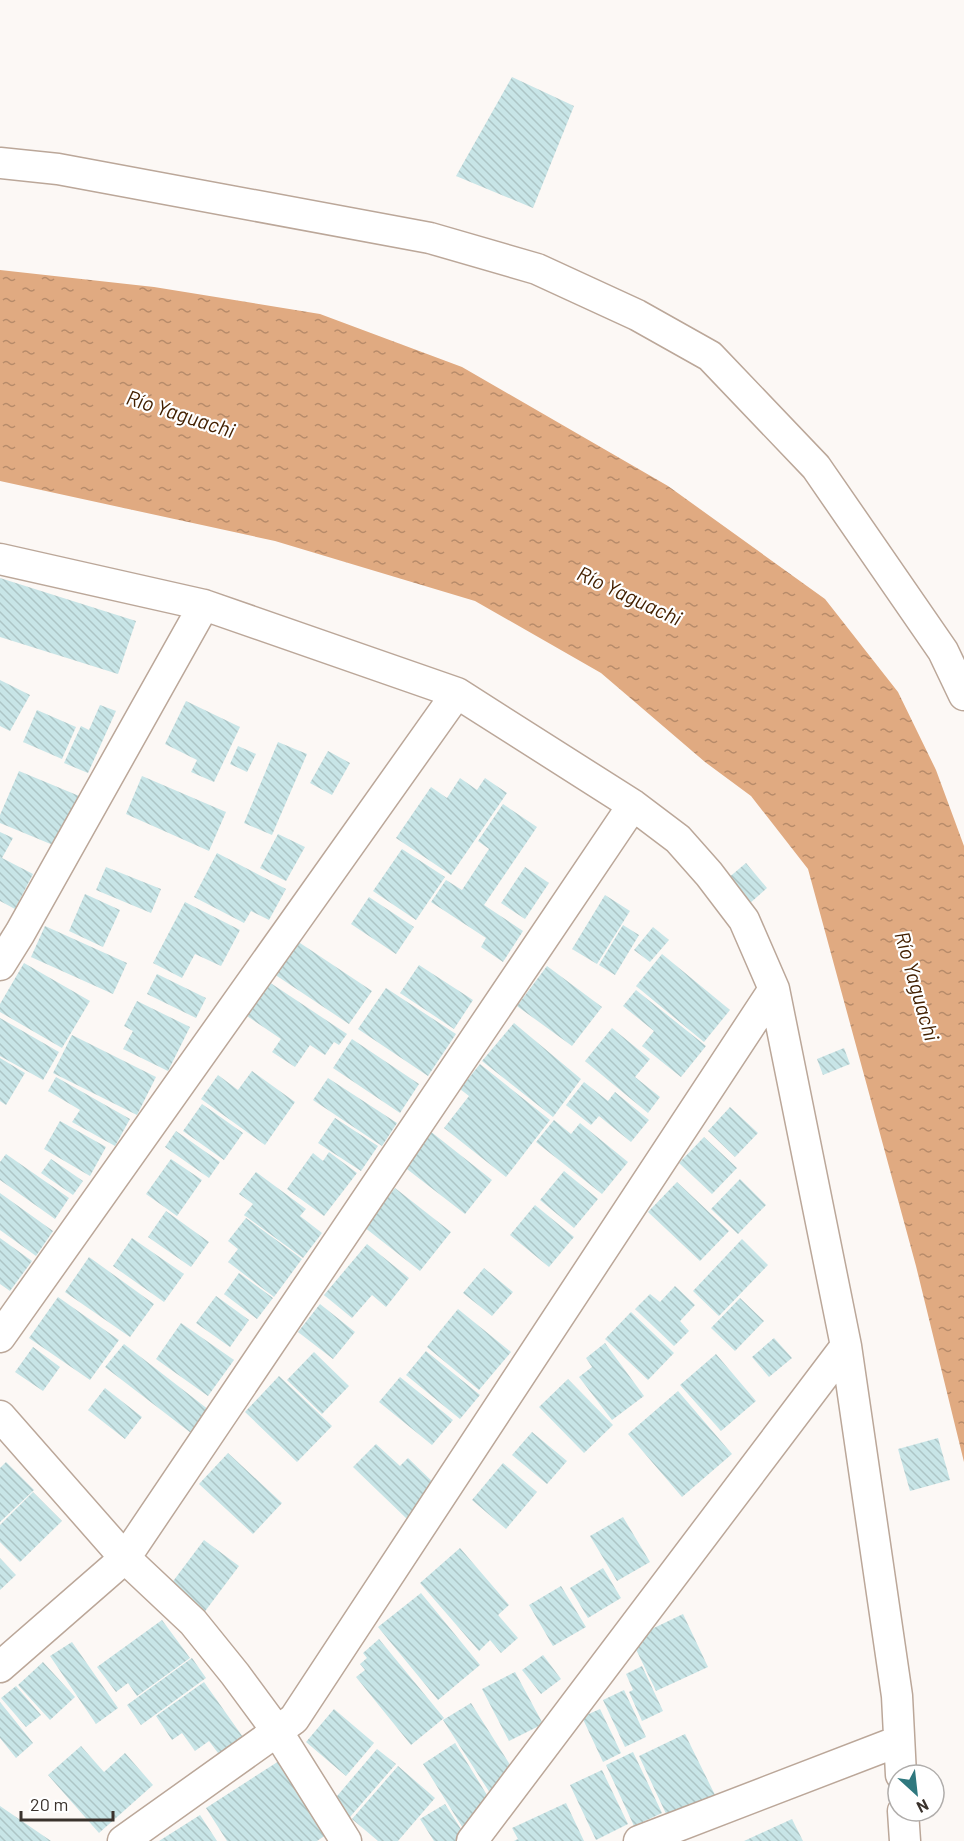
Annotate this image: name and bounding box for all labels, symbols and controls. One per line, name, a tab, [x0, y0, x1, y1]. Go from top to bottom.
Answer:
water label: Río Yaguachi	[123, 384, 239, 443]
water label: Río Yaguachi	[574, 560, 687, 631]
water label: Río Yaguachi	[890, 928, 946, 1044]
north arrow	[886, 1763, 946, 1823]
scale bar	[21, 1784, 112, 1822]
text: 20 m	[30, 1793, 68, 1815]
text: N	[914, 1796, 932, 1818]

